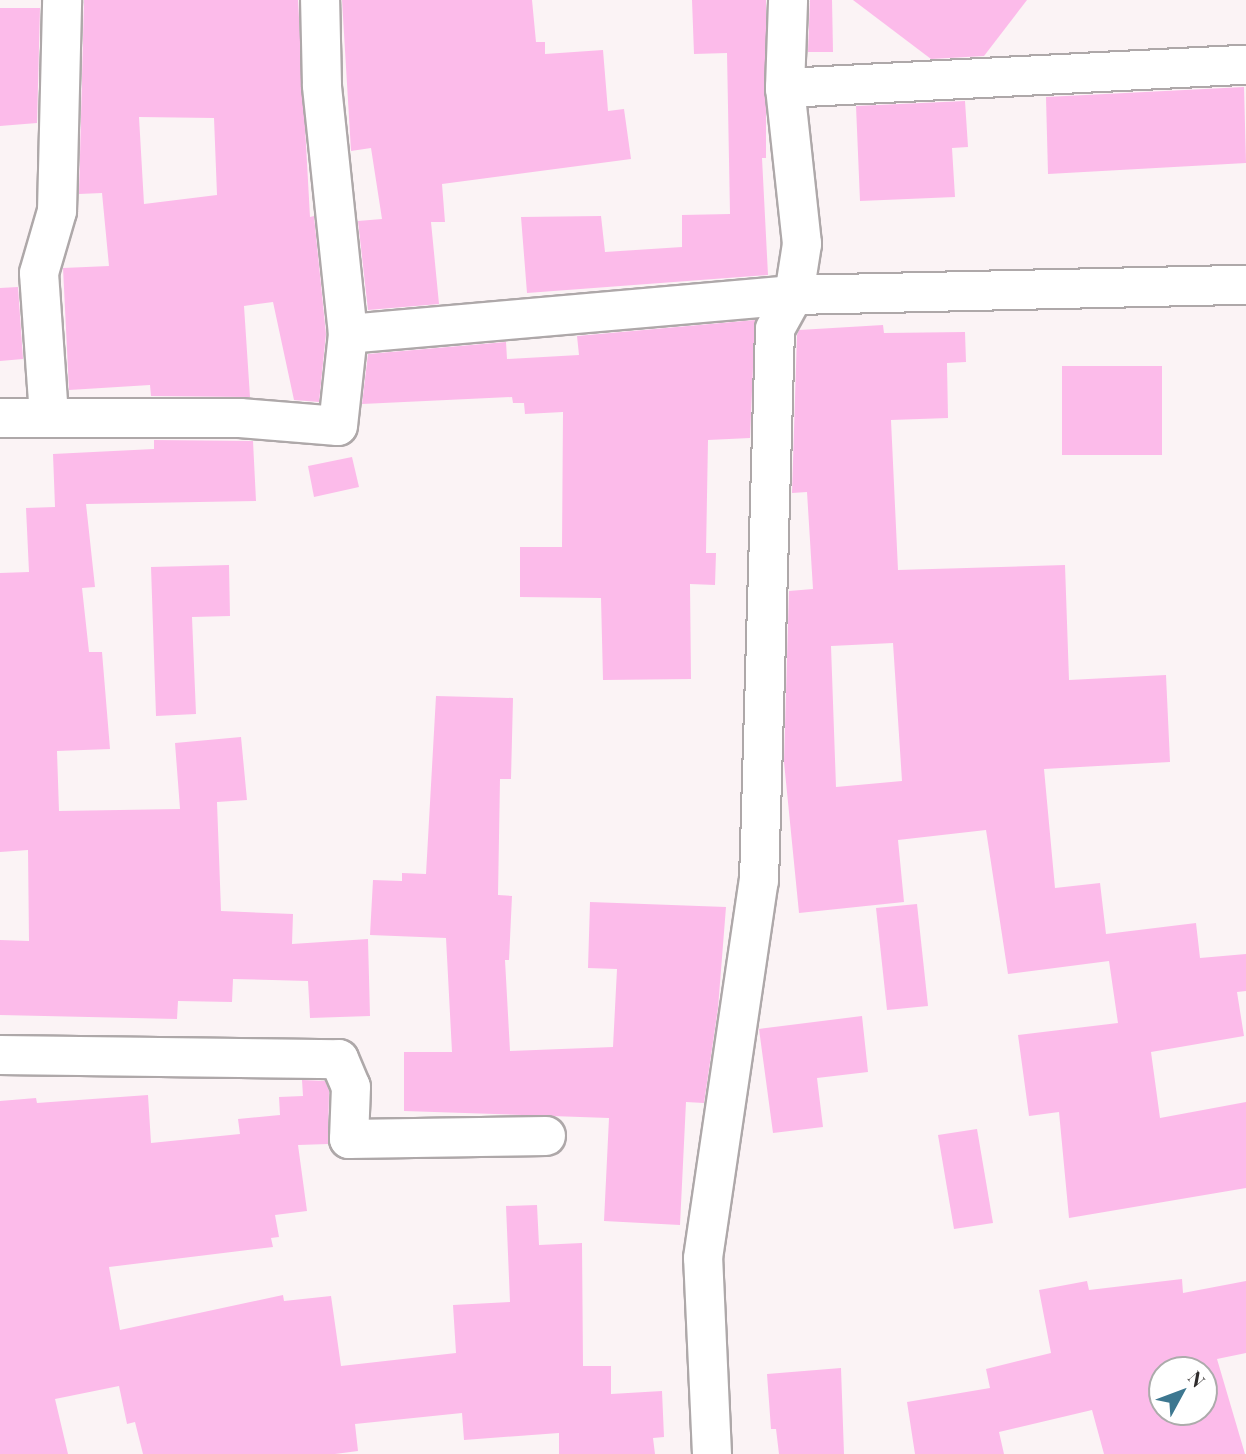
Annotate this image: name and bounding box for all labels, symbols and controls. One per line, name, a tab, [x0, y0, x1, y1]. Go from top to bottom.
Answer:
north arrow	[1148, 1356, 1218, 1426]
text: N	[1183, 1365, 1212, 1392]

